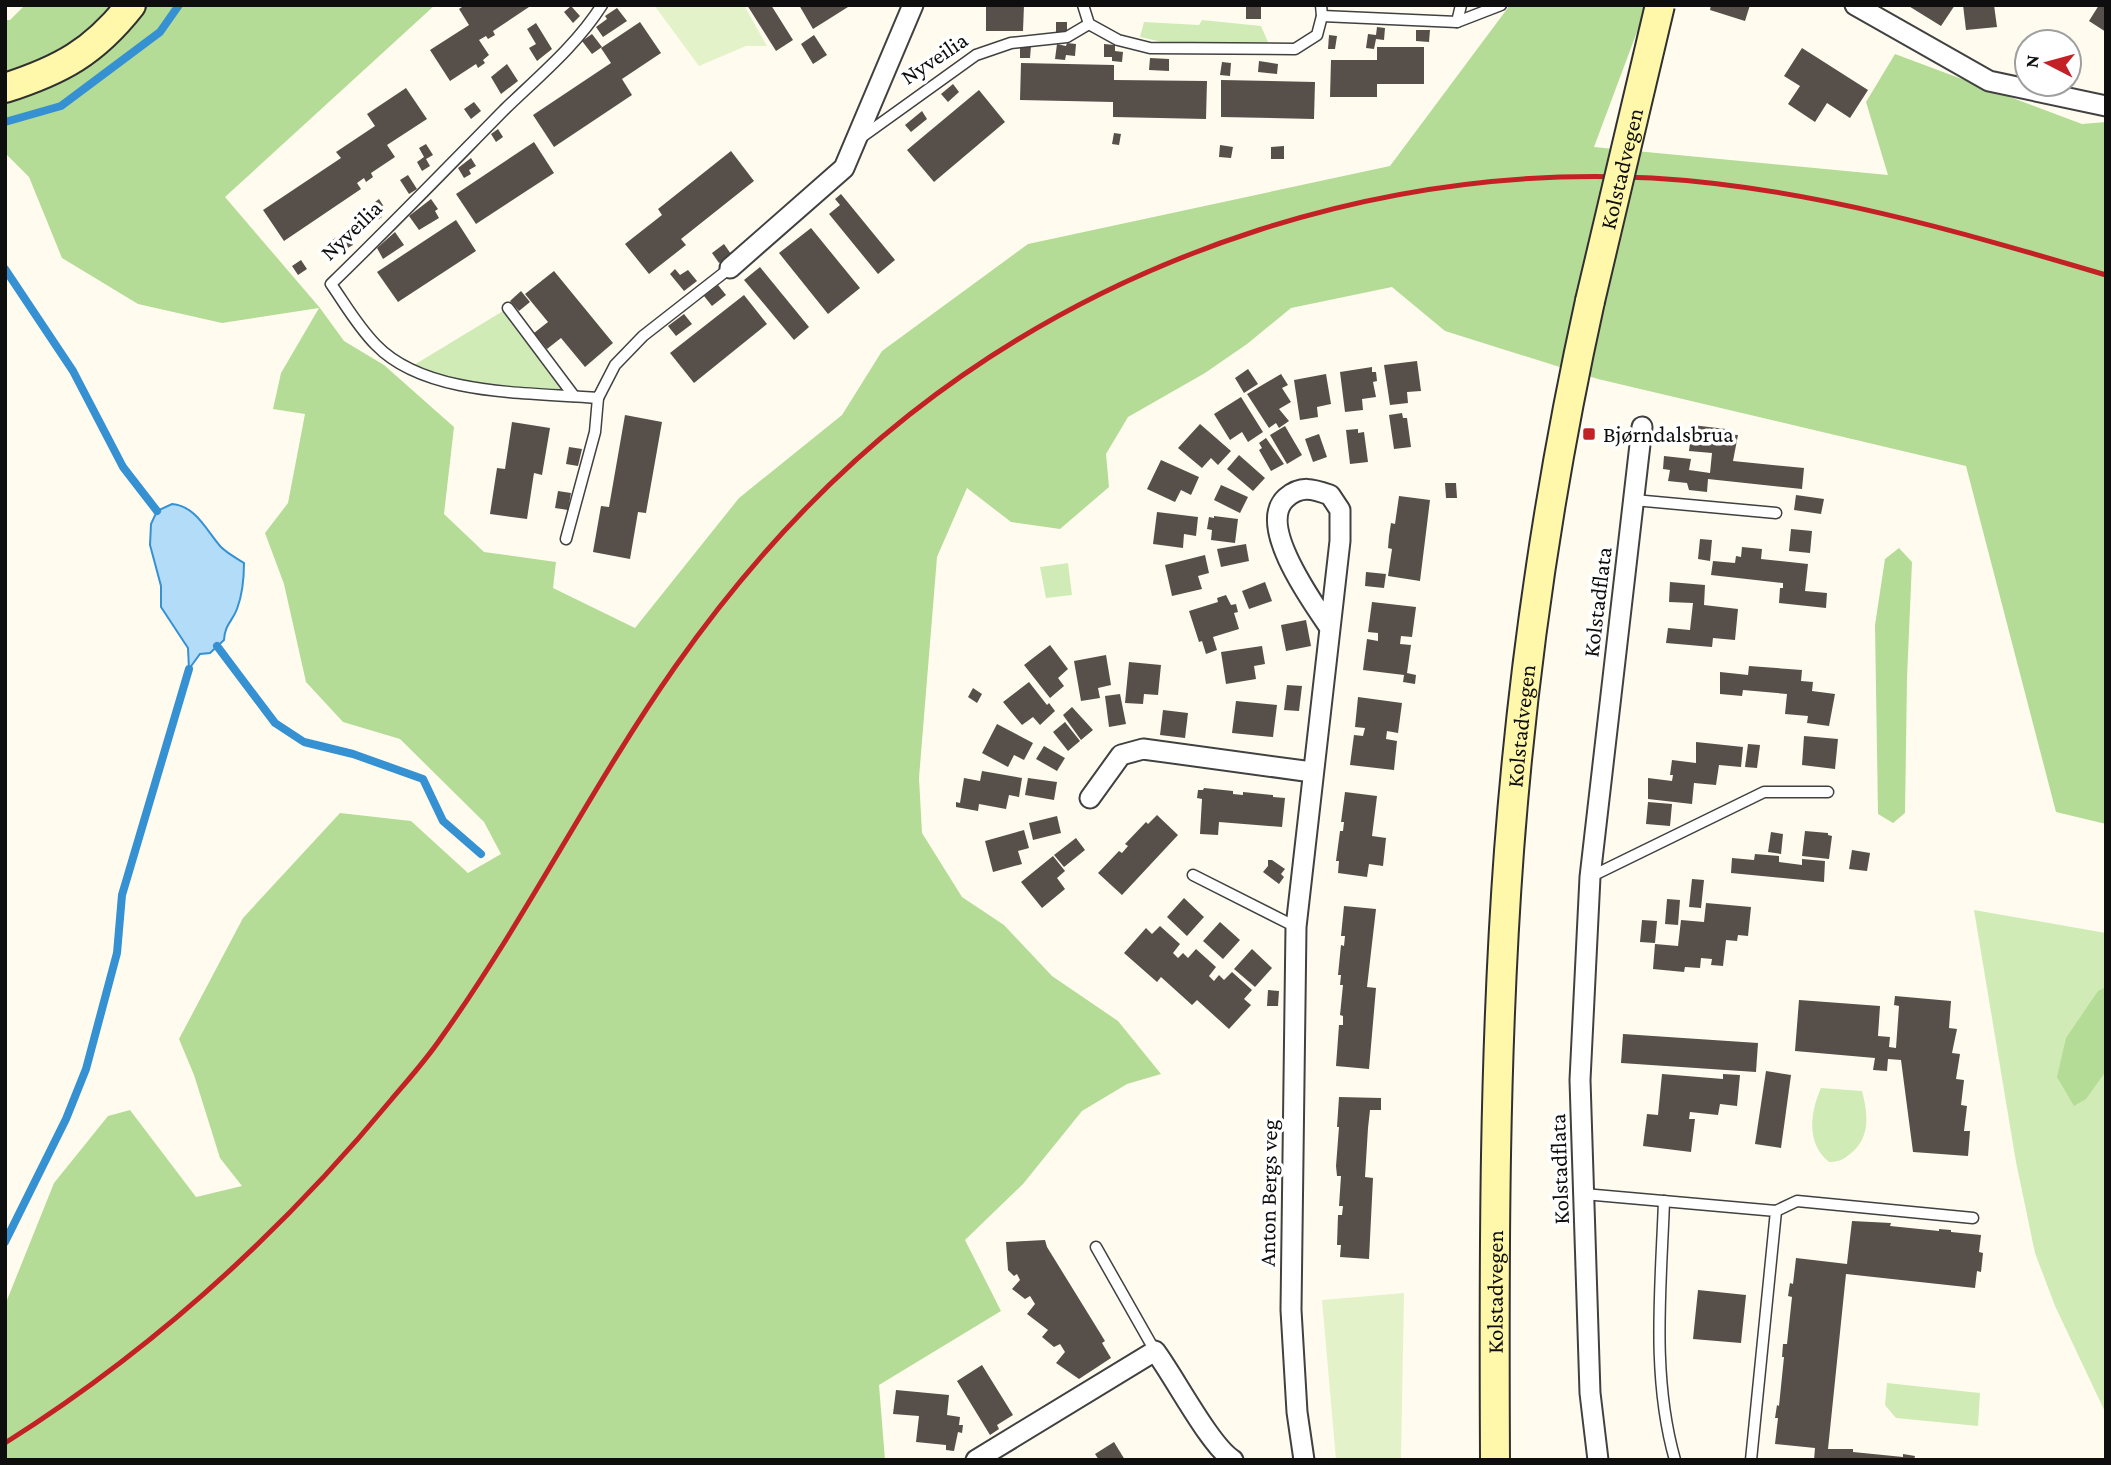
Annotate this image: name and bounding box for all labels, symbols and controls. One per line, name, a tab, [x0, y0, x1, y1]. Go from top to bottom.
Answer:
street label: Nyveilia	[896, 26, 973, 90]
north arrow	[2013, 28, 2083, 98]
text: N	[2020, 54, 2043, 69]
street label: Kolstadvegen	[1594, 105, 1648, 232]
street label: Nyveilia	[315, 194, 387, 265]
place label: Bjørndalsbrua	[1603, 421, 1734, 447]
marker: Bjørndalsbrua	[1581, 426, 1597, 442]
street label: Kolstadflata	[1577, 545, 1617, 659]
street label: Kolstadvegen	[1501, 663, 1540, 789]
street label: Kolstadflata	[1544, 1113, 1574, 1225]
street label: Anton Bergs veg	[1254, 1119, 1282, 1267]
street label: Kolstadvegen	[1482, 1230, 1508, 1354]

